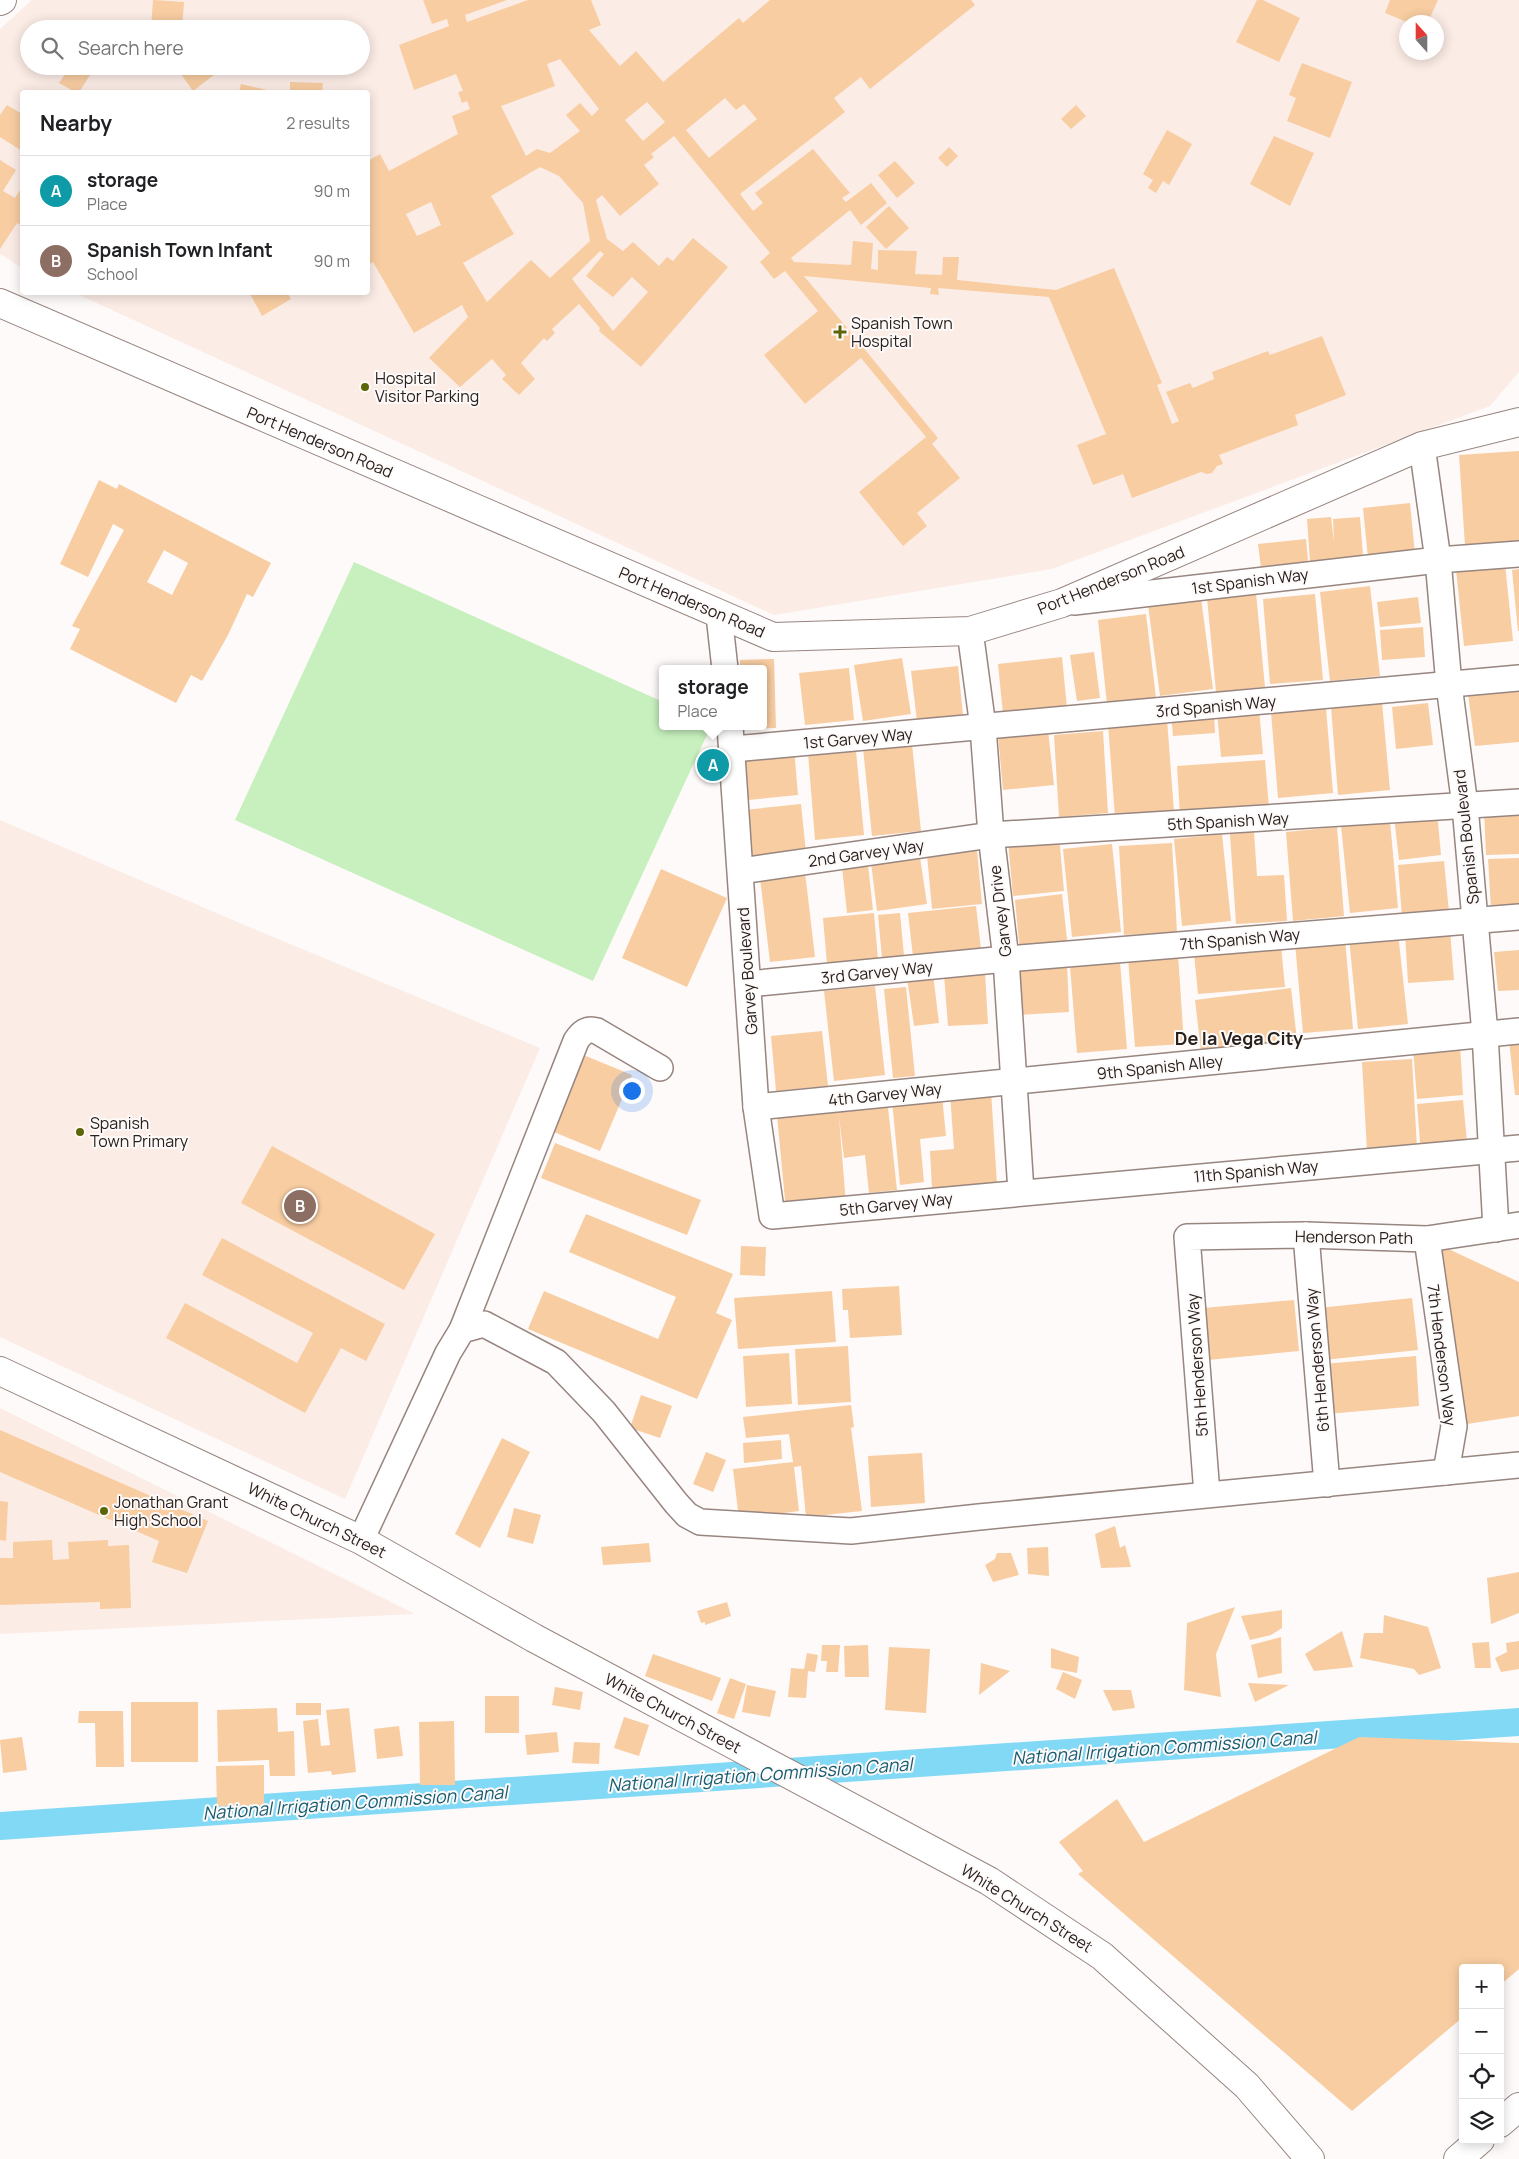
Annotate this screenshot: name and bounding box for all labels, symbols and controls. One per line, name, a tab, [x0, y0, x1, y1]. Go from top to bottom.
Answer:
north arrow	[1399, 15, 1444, 60]
search box	[20, 20, 370, 75]
icon: search	[38, 34, 66, 62]
text: Search here	[78, 35, 184, 61]
text: Nearby	[40, 109, 112, 137]
text: 2 results	[286, 112, 350, 134]
text: storage	[87, 167, 158, 193]
text: A	[51, 180, 61, 202]
text: 90 m	[314, 180, 350, 202]
text: Place	[87, 193, 127, 215]
text: Spanish Town Infant	[87, 237, 273, 263]
text: B	[51, 250, 61, 272]
text: 90 m	[314, 250, 350, 272]
text: School	[87, 263, 138, 285]
place label: Spanish Town Hospital	[851, 312, 953, 352]
marker: Spanish Town Hospital	[833, 325, 847, 339]
place label: Hospital Visitor Parking	[375, 367, 479, 407]
marker: Hospital Visitor Parking	[359, 381, 371, 393]
street label: Port Henderson Road	[244, 401, 396, 483]
street label: Port Henderson Road	[1034, 540, 1188, 620]
street label: Port Henderson Road	[616, 561, 768, 643]
street label: 1st Spanish Way	[1190, 563, 1310, 599]
popup	[659, 665, 767, 730]
text: storage	[677, 674, 749, 700]
street label: 3rd Spanish Way	[1155, 690, 1278, 722]
text: Place	[677, 700, 718, 722]
street label: 1st Garvey Way	[802, 722, 914, 754]
pin: A	[697, 746, 729, 784]
street label: Spanish Boulevard	[1448, 768, 1484, 906]
street label: 5th Spanish Way	[1167, 807, 1290, 835]
street label: 2nd Garvey Way	[807, 834, 926, 872]
street label: Garvey Drive	[983, 864, 1017, 958]
street label: Garvey Boulevard	[732, 907, 762, 1035]
street label: 7th Spanish Way	[1179, 923, 1302, 955]
street label: 3rd Garvey Way	[820, 955, 935, 989]
district label: De la Vega City	[1175, 1026, 1303, 1050]
street label: 9th Spanish Alley	[1096, 1049, 1225, 1085]
street label: 4th Garvey Way	[827, 1077, 943, 1111]
your location	[619, 1078, 645, 1104]
place label: Spanish Town Primary	[90, 1112, 189, 1152]
marker: Spanish Town Primary	[74, 1126, 86, 1138]
street label: 11th Spanish Way	[1193, 1155, 1320, 1187]
pin: B	[284, 1187, 316, 1225]
street label: 5th Garvey Way	[838, 1187, 954, 1221]
street label: Henderson Path	[1295, 1225, 1413, 1249]
street label: 7th Henderson Way	[1422, 1283, 1462, 1428]
street label: 6th Henderson Way	[1300, 1287, 1334, 1433]
street label: 5th Henderson Way	[1181, 1292, 1213, 1437]
street label: White Church Street	[244, 1477, 390, 1563]
place label: Jonathan Grant High School	[114, 1491, 228, 1531]
marker: Jonathan Grant High School	[98, 1505, 110, 1517]
street label: White Church Street	[601, 1668, 745, 1758]
water label: National Irrigation Commission Canal	[1011, 1724, 1320, 1770]
water label: National Irrigation Commission Canal	[607, 1751, 916, 1797]
water label: National Irrigation Commission Canal	[202, 1779, 511, 1825]
street label: White Church Street	[957, 1859, 1097, 1957]
map controls	[1459, 1964, 1504, 2144]
button: +	[1459, 1964, 1504, 2009]
button: −	[1459, 2009, 1504, 2054]
button: locate	[1459, 2054, 1504, 2099]
button: layers	[1459, 2099, 1504, 2144]

